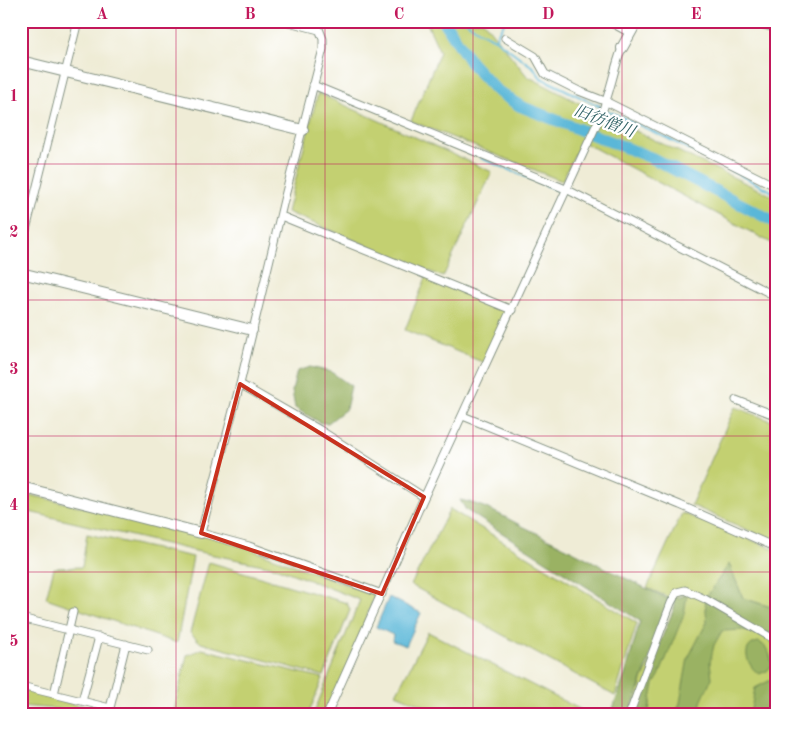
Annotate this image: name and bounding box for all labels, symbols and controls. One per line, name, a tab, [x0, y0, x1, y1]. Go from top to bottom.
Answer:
text: A	[96, 7, 108, 23]
text: B	[244, 7, 256, 23]
text: C	[394, 7, 404, 23]
text: D	[542, 7, 554, 23]
text: E	[690, 7, 702, 23]
text: 1	[9, 89, 19, 105]
water label: 旧彷僧川	[571, 101, 639, 142]
text: 2	[9, 225, 19, 241]
text: 3	[9, 362, 19, 378]
text: 4	[9, 498, 19, 514]
text: 5	[9, 634, 19, 650]

